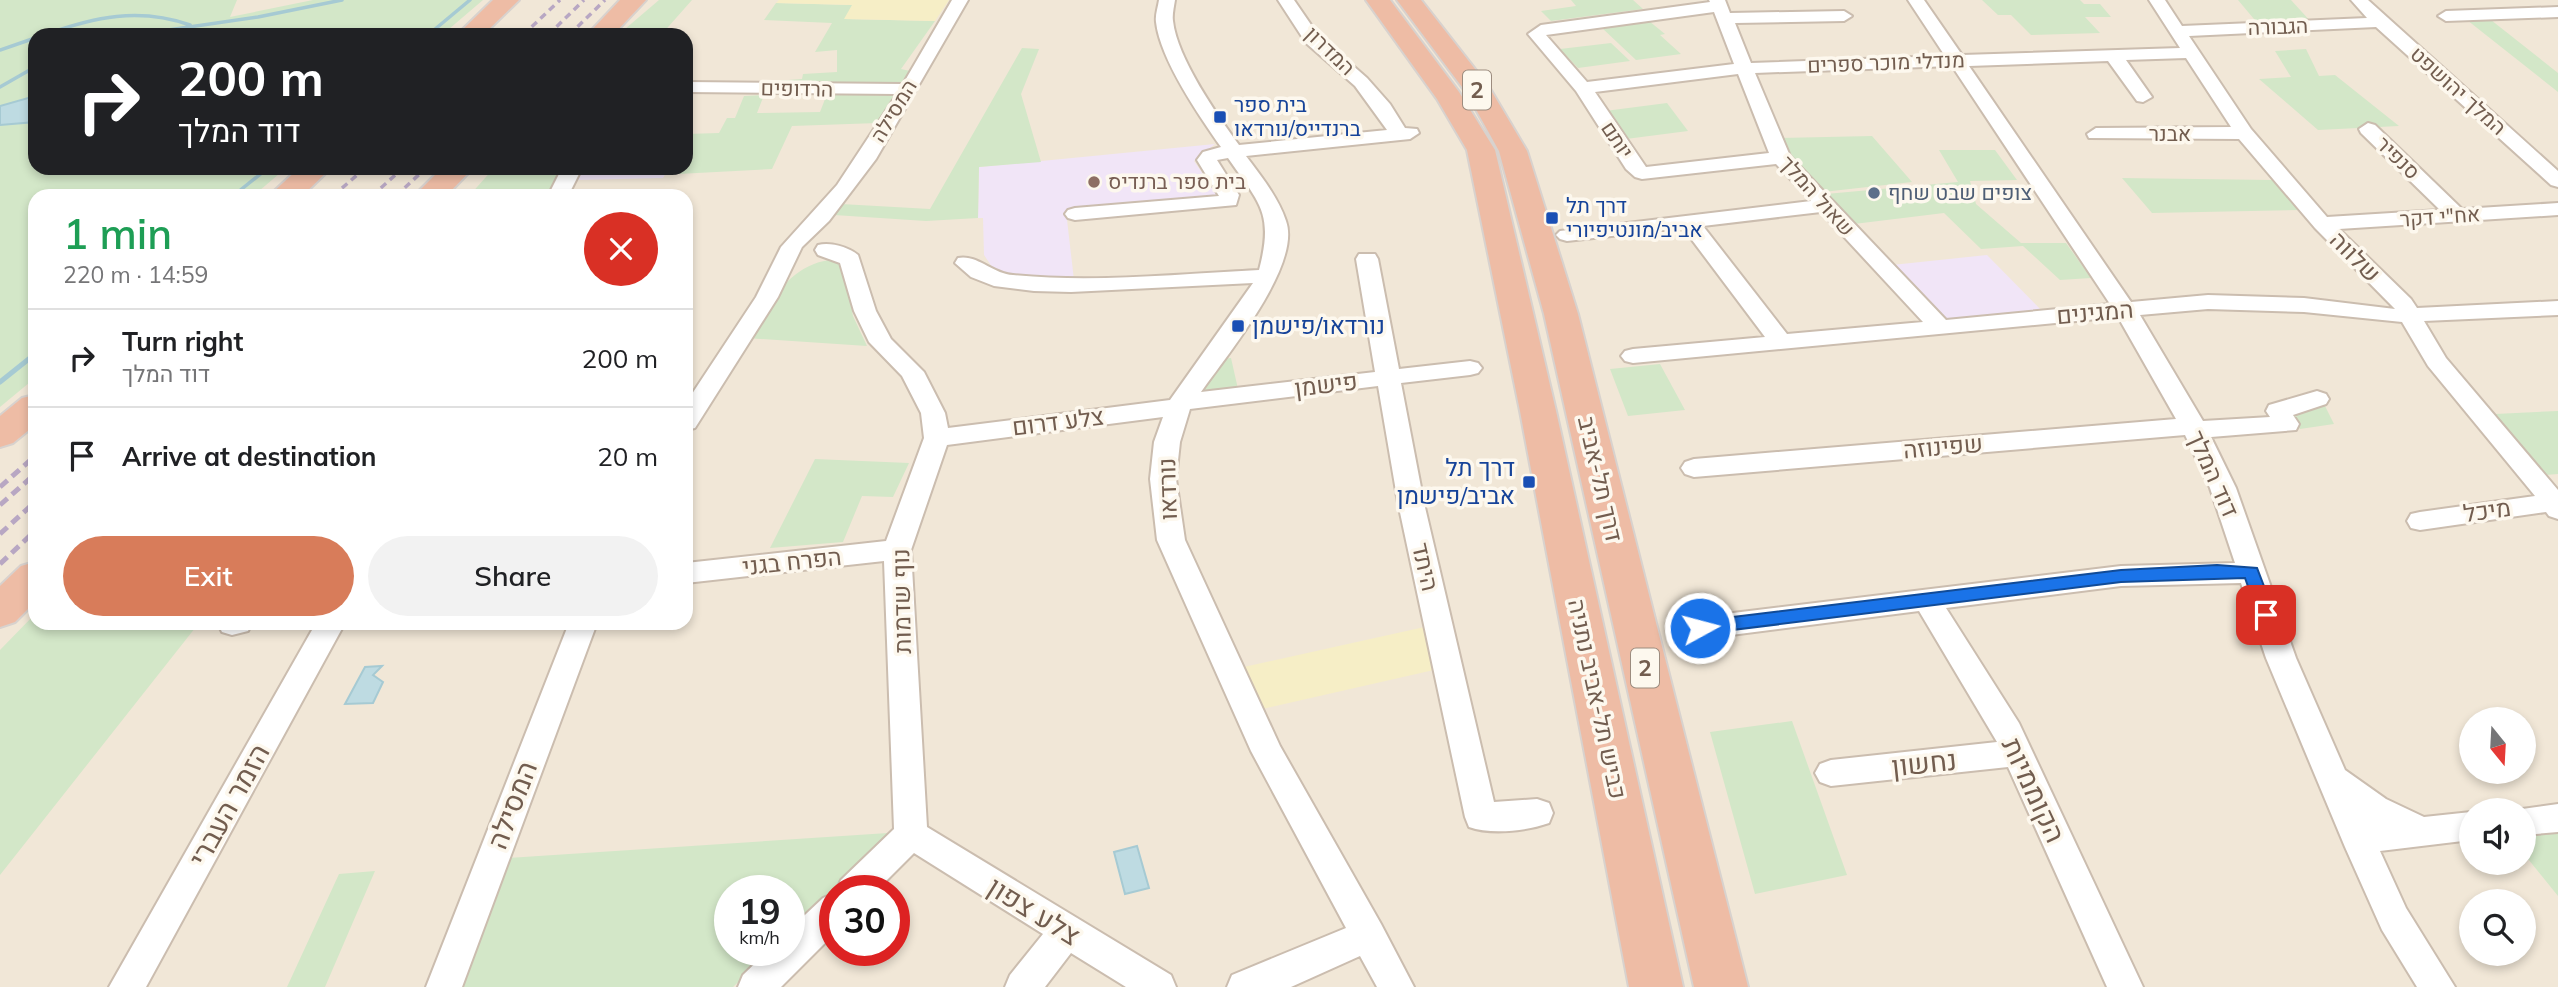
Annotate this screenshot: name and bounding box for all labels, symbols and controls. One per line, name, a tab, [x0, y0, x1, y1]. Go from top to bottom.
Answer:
street label: הגבורה	[2247, 12, 2309, 40]
street label: המדרון	[1300, 20, 1361, 80]
street label: המלך יהושפט	[2405, 40, 2512, 140]
street label: מנדלי מוכר ספרים	[1807, 46, 1965, 78]
text: 200 m	[178, 47, 324, 108]
icon: right	[63, 56, 154, 147]
road number: 2	[1463, 71, 1491, 110]
street label: הרדופים	[760, 74, 834, 102]
street label: המסילה	[864, 74, 922, 147]
place label: בית ספר ברנדייס/נורדאו	[1234, 91, 1361, 141]
marker: בית ספר ברנדייס/נורדאו	[1212, 109, 1228, 125]
text: דוד המלך	[178, 110, 301, 150]
street label: יותם	[1596, 116, 1640, 163]
street label: אבנר	[2149, 120, 2191, 146]
street label: סנפיר	[2371, 130, 2426, 184]
street label: שאול המלך	[1775, 150, 1861, 241]
place label: בית ספר ברנדיס	[1108, 168, 1246, 194]
marker: בית ספר ברנדיס	[1086, 174, 1102, 190]
place label: צופים שבט שחף	[1888, 179, 2032, 205]
marker: צופים שבט שחף	[1866, 185, 1882, 201]
place label: דרך תל אביב/מונטיפיורי	[1566, 192, 1703, 242]
street label: אח"י דקר	[2399, 200, 2481, 232]
text: 1 min	[63, 207, 172, 260]
marker: דרך תל אביב/מונטיפיורי	[1544, 210, 1560, 226]
button: close	[584, 212, 658, 286]
street label: שלווה	[2324, 225, 2387, 288]
text: 220 m · 14:59	[63, 260, 208, 289]
street label: המגינים	[2055, 294, 2135, 330]
place label: נורדאו/פישמן	[1252, 310, 1385, 340]
marker: נורדאו/פישמן	[1230, 318, 1246, 334]
text: Turn right	[122, 325, 243, 358]
icon: right	[63, 339, 101, 377]
text: 200 m	[582, 342, 658, 375]
text: דוד המלך	[122, 359, 210, 388]
street label: פישמן	[1293, 365, 1359, 403]
street label: צלע דרום	[1010, 401, 1105, 442]
street label: דרך תל-אביב	[1572, 413, 1630, 544]
street label: דוד המלך	[2182, 426, 2246, 522]
street label: שפינוזה	[1902, 428, 1984, 464]
icon: arrive	[63, 437, 101, 475]
text: Arrive at destination	[122, 440, 377, 473]
text: 20 m	[597, 440, 658, 473]
place label: דרך תל אביב/פישמן	[1397, 452, 1515, 510]
street label: נורדאו	[1151, 457, 1183, 521]
marker: דרך תל אביב/פישמן	[1521, 474, 1537, 490]
street label: מיכל	[2461, 492, 2513, 528]
button: Exit	[63, 536, 354, 616]
button: Share	[368, 536, 658, 616]
street label: היתד	[1406, 540, 1446, 594]
street label: הפרח בגני	[741, 541, 843, 581]
street label: נוף שדמות	[885, 548, 917, 654]
pin	[2236, 585, 2296, 645]
position arrow	[1663, 591, 1737, 665]
street label: כביש תל-אביב נתניה	[1562, 596, 1634, 801]
icon: arrive	[2247, 596, 2285, 634]
road number: 2	[1631, 648, 1659, 688]
north arrow	[2459, 707, 2536, 784]
map controls	[2459, 707, 2536, 966]
street label: הקוממיות	[1995, 732, 2074, 848]
street label: הזמר העברי	[181, 737, 277, 872]
street label: נחשון	[1889, 742, 1958, 783]
street label: המסילה	[479, 756, 544, 854]
button: sound	[2459, 798, 2536, 875]
street label: צלע צפון	[982, 869, 1087, 953]
speed limit sign: 30	[819, 875, 910, 966]
text: 19	[738, 889, 781, 933]
button: search	[2459, 889, 2536, 966]
text: km/h	[739, 926, 780, 949]

